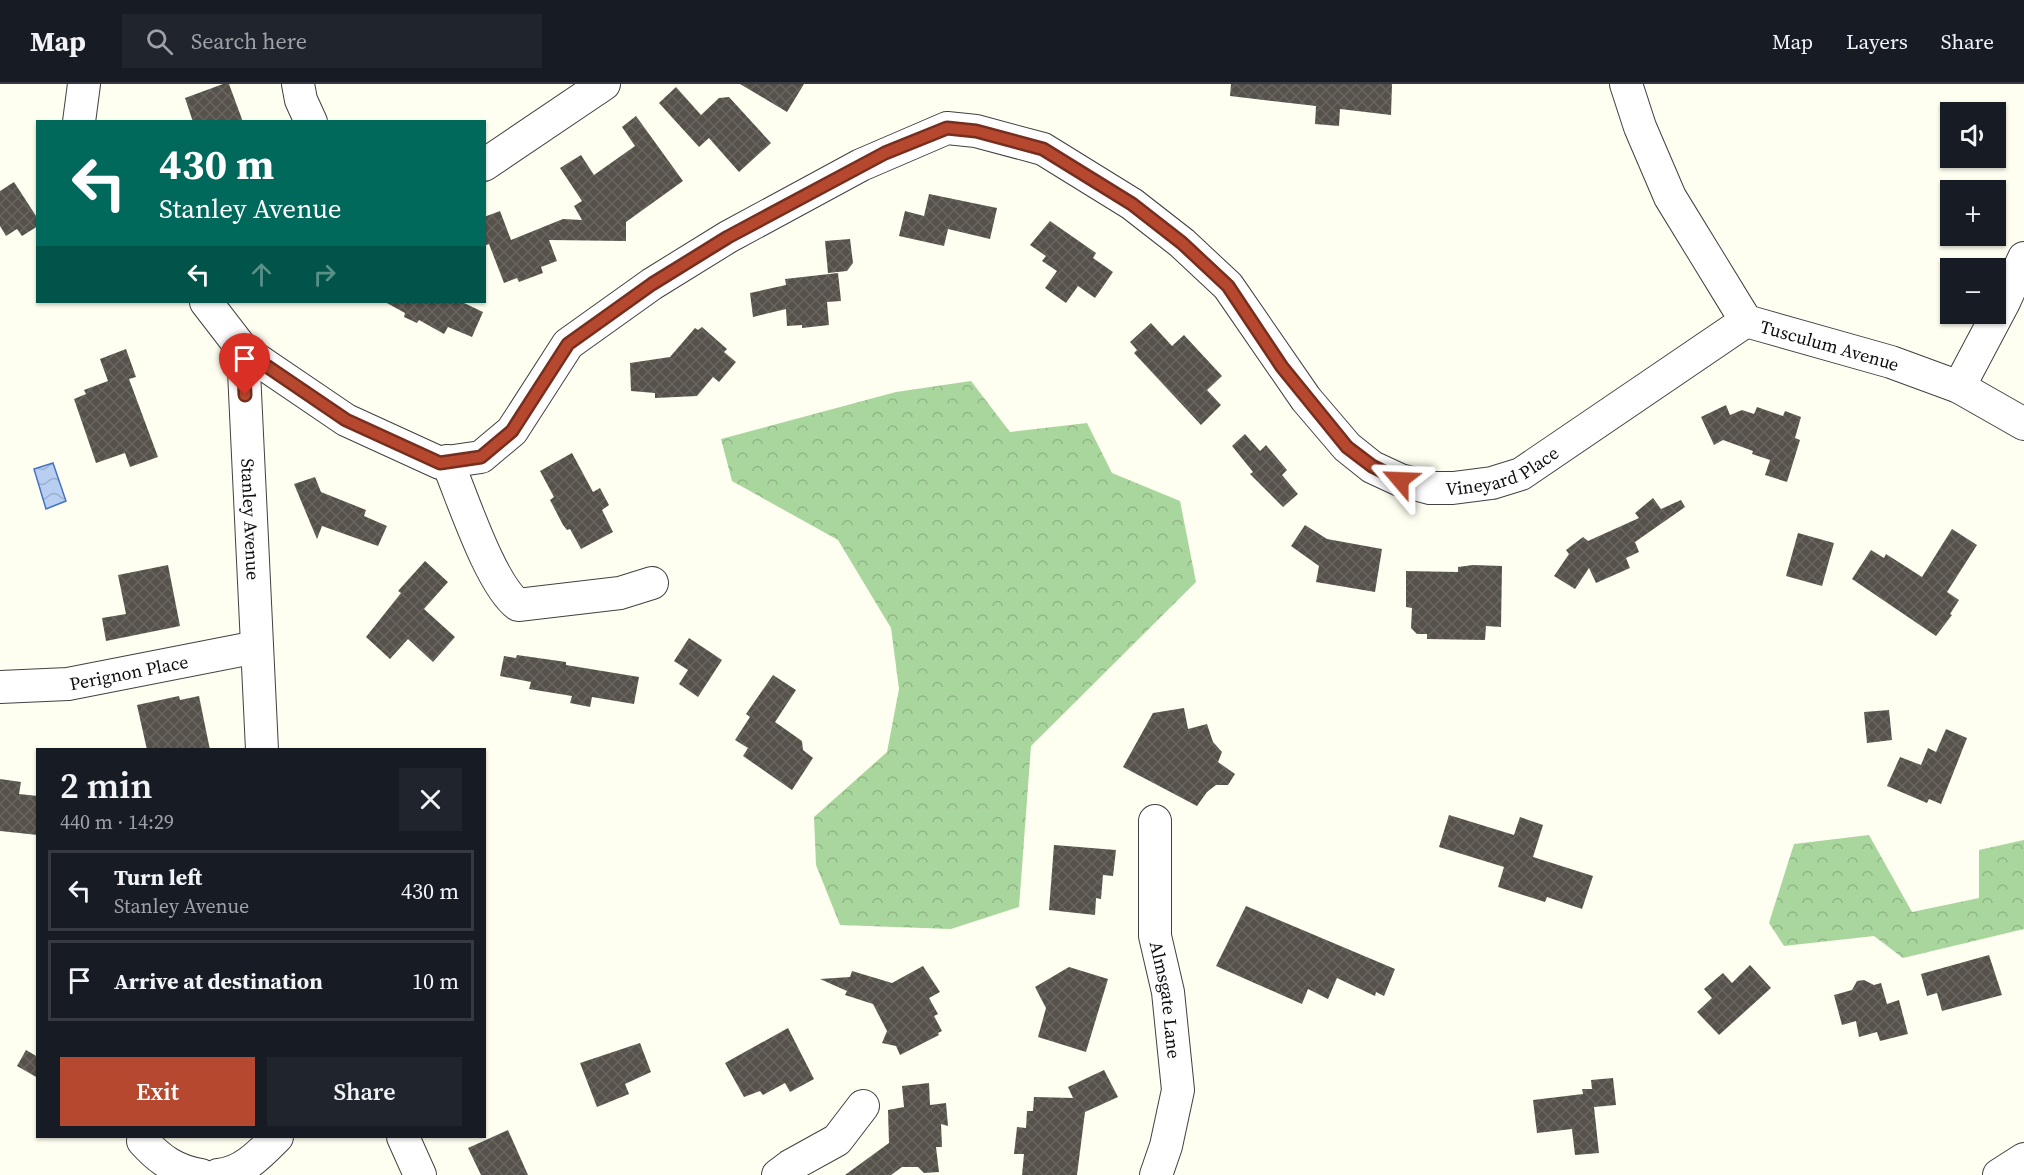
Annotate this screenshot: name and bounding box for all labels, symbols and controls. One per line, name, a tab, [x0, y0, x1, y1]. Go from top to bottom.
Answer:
search box	[122, 14, 542, 68]
text: Map	[30, 22, 86, 60]
icon: search	[143, 25, 176, 58]
text: Search here	[191, 26, 307, 56]
text: Map	[1772, 27, 1813, 56]
text: Layers	[1846, 27, 1908, 56]
text: Share	[1941, 27, 1994, 56]
map controls	[1940, 102, 2006, 324]
button: sound	[1940, 102, 2006, 168]
text: 430 m	[159, 135, 274, 193]
icon: left	[60, 144, 138, 222]
button: +	[1940, 180, 2006, 246]
text: Stanley Avenue	[159, 190, 342, 227]
icon: left	[182, 258, 215, 291]
icon: ahead	[245, 258, 278, 291]
icon: right	[308, 258, 341, 291]
button: −	[1940, 258, 2006, 324]
street label: Tusculum Avenue	[1758, 313, 1903, 377]
pin	[219, 333, 270, 395]
icon: arrive	[228, 342, 261, 375]
street label: Vineyard Place	[1446, 440, 1563, 501]
position arrow	[1368, 448, 1432, 512]
street label: Stanley Avenue	[236, 458, 266, 581]
street label: Perignon Place	[67, 648, 190, 696]
text: 2 min	[60, 761, 152, 810]
button: close	[399, 768, 462, 831]
text: 440 m · 14:29	[60, 808, 174, 836]
text: Turn left	[114, 862, 202, 892]
icon: left	[63, 874, 96, 907]
text: 430 m	[401, 876, 459, 906]
text: Stanley Avenue	[114, 892, 249, 920]
street label: Almsgate Lane	[1144, 939, 1187, 1060]
icon: arrive	[63, 964, 96, 997]
text: Arrive at destination	[114, 966, 323, 996]
text: 10 m	[412, 966, 459, 996]
button: Exit	[60, 1057, 255, 1126]
button: Share	[267, 1057, 462, 1126]

